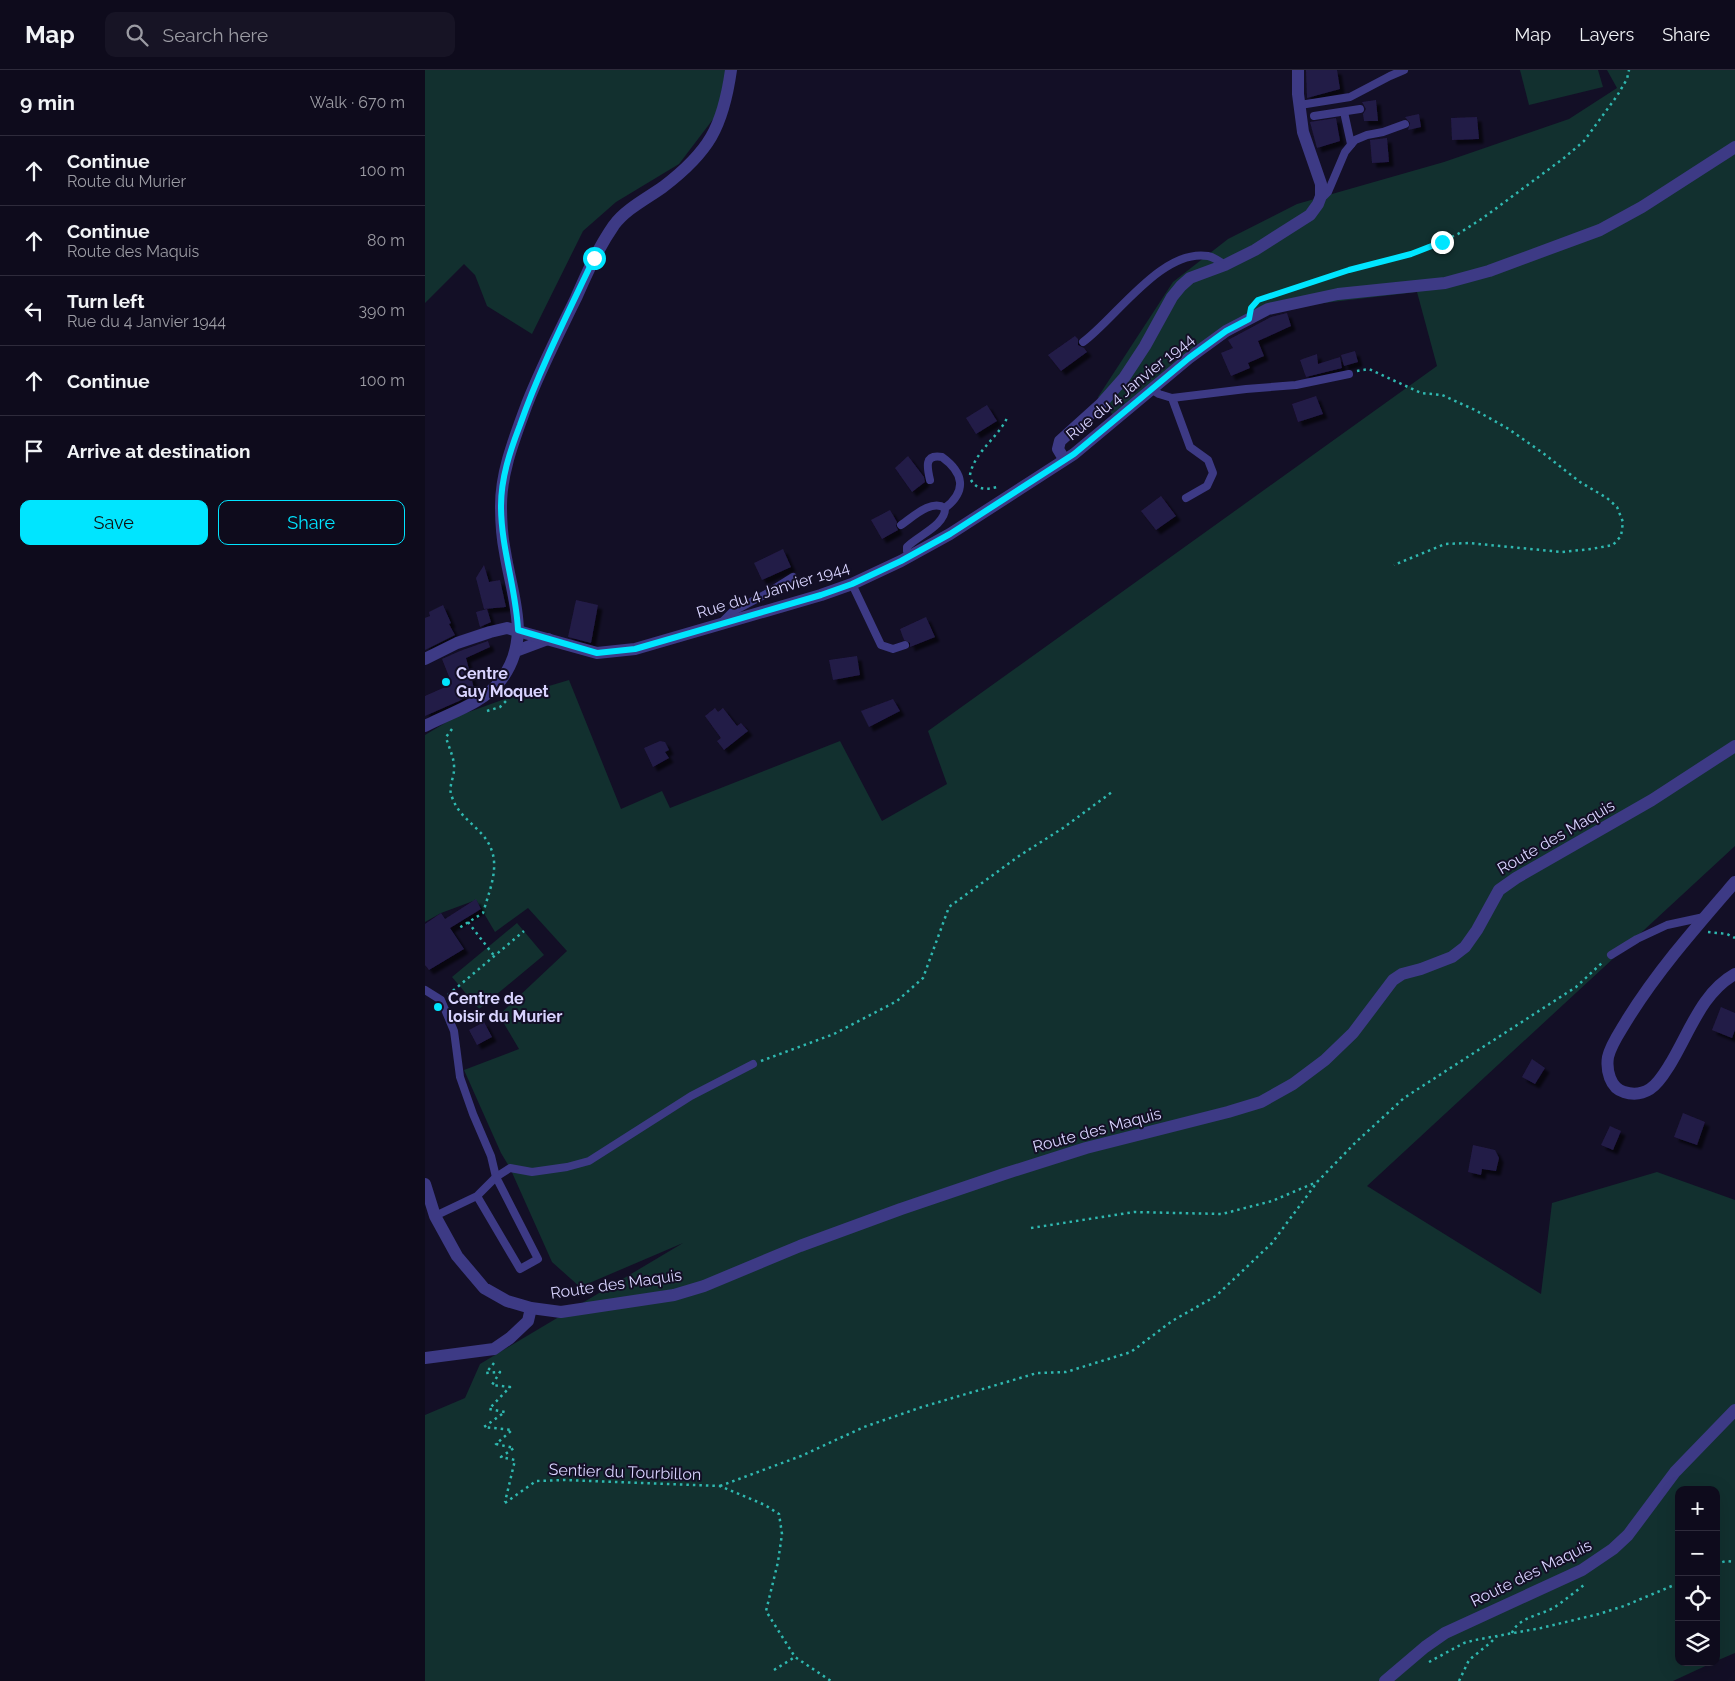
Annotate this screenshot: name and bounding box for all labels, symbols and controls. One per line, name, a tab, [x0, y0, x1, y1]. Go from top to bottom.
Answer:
search box	[105, 12, 455, 57]
text: Map	[25, 20, 75, 49]
icon: search	[123, 21, 151, 49]
text: Search here	[163, 24, 268, 46]
text: Map	[1515, 24, 1551, 45]
text: Layers	[1579, 24, 1634, 45]
text: Share	[1662, 24, 1710, 45]
text: 9 min	[20, 90, 75, 115]
text: Walk · 670 m	[310, 93, 405, 112]
text: Continue	[67, 150, 150, 172]
icon: ahead	[20, 157, 48, 185]
text: 100 m	[360, 161, 405, 180]
text: Route du Murier	[67, 172, 186, 191]
text: Continue	[67, 220, 150, 242]
icon: ahead	[20, 227, 48, 255]
text: 80 m	[367, 231, 405, 250]
route end	[1431, 231, 1454, 254]
text: Route des Maquis	[67, 242, 199, 261]
route start	[583, 247, 606, 270]
text: Turn left	[67, 290, 144, 312]
icon: left	[20, 297, 48, 325]
text: 390 m	[359, 301, 405, 320]
text: Rue du 4 Janvier 1944	[67, 312, 226, 331]
street label: Rue du 4 Janvier 1944	[1062, 329, 1198, 444]
icon: ahead	[20, 367, 48, 395]
text: Continue	[67, 370, 150, 392]
text: 100 m	[360, 371, 405, 390]
icon: arrive	[20, 437, 48, 465]
text: Arrive at destination	[67, 440, 251, 462]
button: Save	[20, 500, 208, 545]
button: Share	[218, 500, 405, 545]
street label: Rue du 4 Janvier 1944	[694, 558, 852, 622]
place label: Centre Guy Moquet	[456, 664, 549, 701]
marker: Centre Guy Moquet	[440, 676, 452, 688]
street label: Route des Maquis	[1494, 796, 1618, 878]
place label: Centre de loisir du Murier	[448, 989, 562, 1026]
marker: Centre de loisir du Murier	[432, 1001, 444, 1013]
street label: Route des Maquis	[1031, 1104, 1164, 1156]
street label: Route des Maquis	[549, 1265, 683, 1303]
street label: Sentier du Tourbillon	[548, 1460, 702, 1484]
map controls	[1675, 1486, 1720, 1666]
button: +	[1675, 1486, 1720, 1531]
button: −	[1675, 1531, 1720, 1576]
street label: Route des Maquis	[1467, 1535, 1595, 1611]
button: locate	[1675, 1576, 1720, 1621]
button: layers	[1675, 1621, 1720, 1666]

